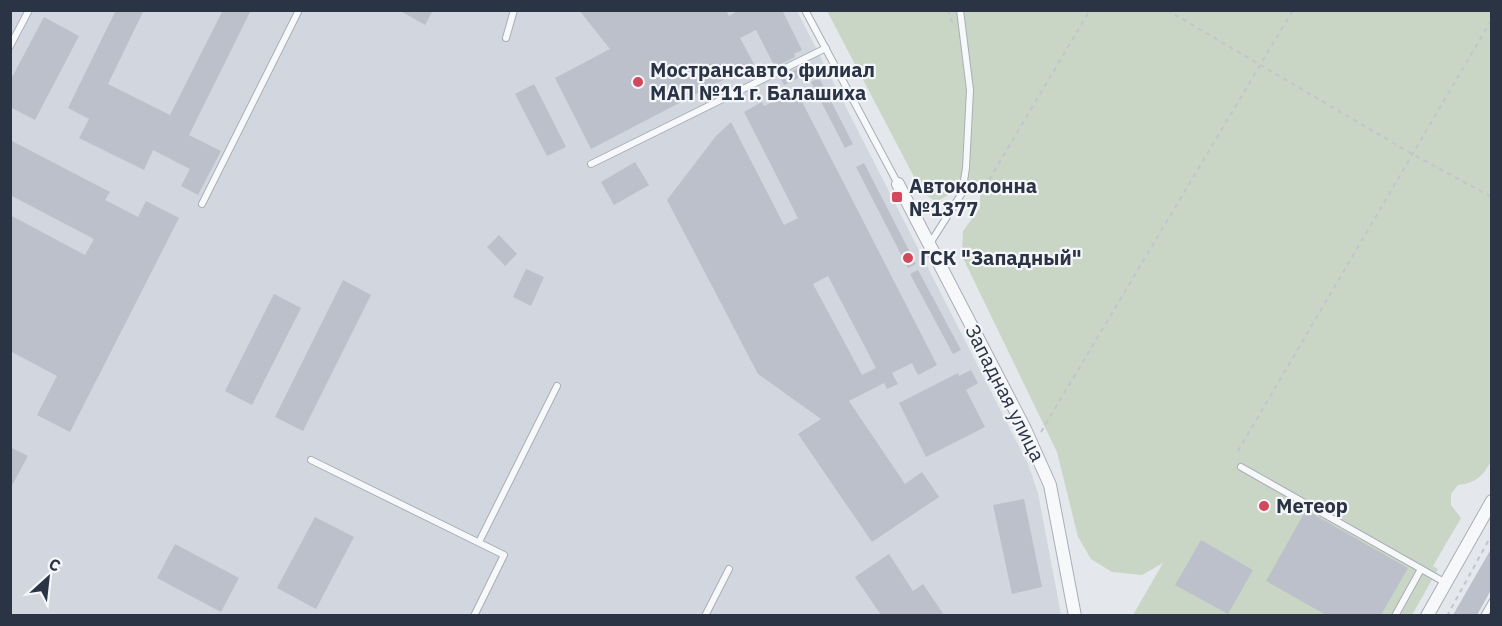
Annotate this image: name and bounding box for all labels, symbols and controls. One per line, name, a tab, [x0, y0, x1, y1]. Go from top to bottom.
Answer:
place label: Мострансавто, филиал МАП №11 г. Балашиха	[650, 56, 875, 106]
marker: Мострансавто, филиал МАП №11 г. Балашиха	[631, 75, 645, 89]
place label: Автоколонна №1377	[909, 172, 1037, 222]
marker: Автоколонна №1377	[890, 190, 904, 204]
place label: ГСК "Западный"	[920, 244, 1082, 271]
marker: ГСК "Западный"	[901, 251, 915, 265]
street label: Западная улица	[959, 320, 1052, 466]
place label: Метеор	[1276, 492, 1348, 519]
marker: Метеор	[1257, 499, 1271, 513]
north arrow	[18, 548, 78, 608]
text: С	[46, 553, 64, 576]

